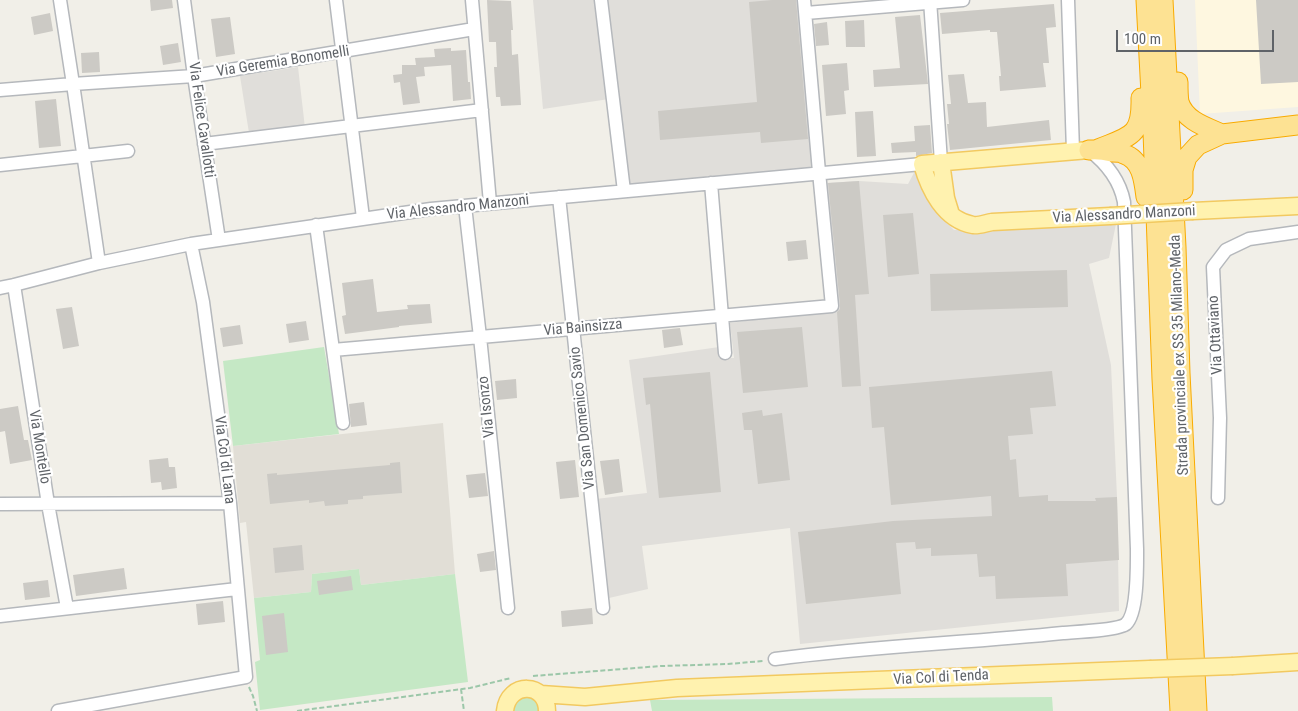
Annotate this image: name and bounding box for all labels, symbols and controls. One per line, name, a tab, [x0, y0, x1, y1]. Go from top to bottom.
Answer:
scale bar	[1118, 20, 1276, 52]
text: 100 m	[1124, 30, 1161, 48]
street label: Via Geremia Bonomelli	[215, 43, 351, 81]
street label: Via Felice Cavallotti	[184, 61, 218, 179]
street label: Via Alessandro Manzoni	[386, 192, 530, 224]
street label: Via Alessandro Manzoni	[1052, 202, 1196, 228]
street label: Strada provinciale ex SS 35 Milano-Meda	[1167, 234, 1193, 476]
street label: Via Ottaviano	[1205, 295, 1227, 375]
street label: Via Bainsizza	[543, 316, 623, 340]
street label: Via San Domenico Savio	[567, 346, 599, 490]
street label: Via Isonzo	[475, 375, 499, 439]
street label: Via Montello	[24, 409, 54, 485]
street label: Via Col di Lana	[210, 415, 238, 505]
street label: Via Col di Tenda	[893, 667, 989, 689]

